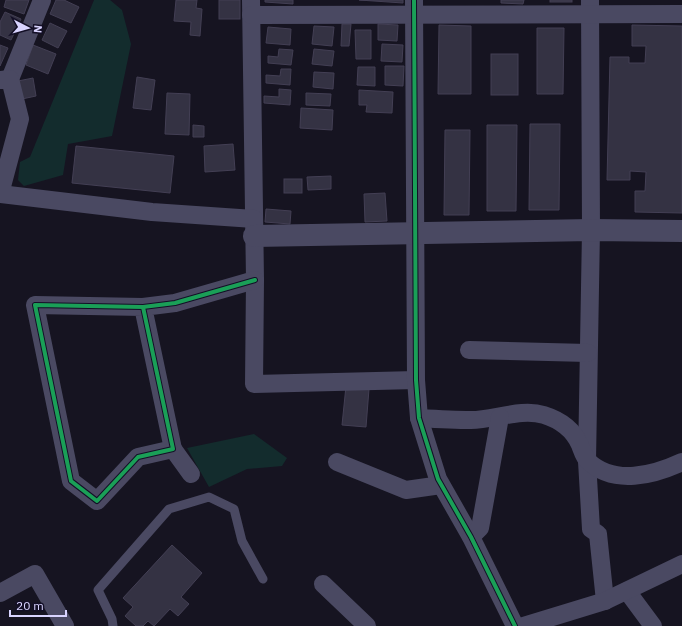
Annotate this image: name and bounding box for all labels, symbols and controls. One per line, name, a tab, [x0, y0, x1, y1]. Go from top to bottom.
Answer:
north arrow	[8, 8, 48, 48]
text: N	[31, 24, 45, 34]
scale bar	[10, 592, 66, 618]
text: 20 m	[16, 598, 44, 613]

